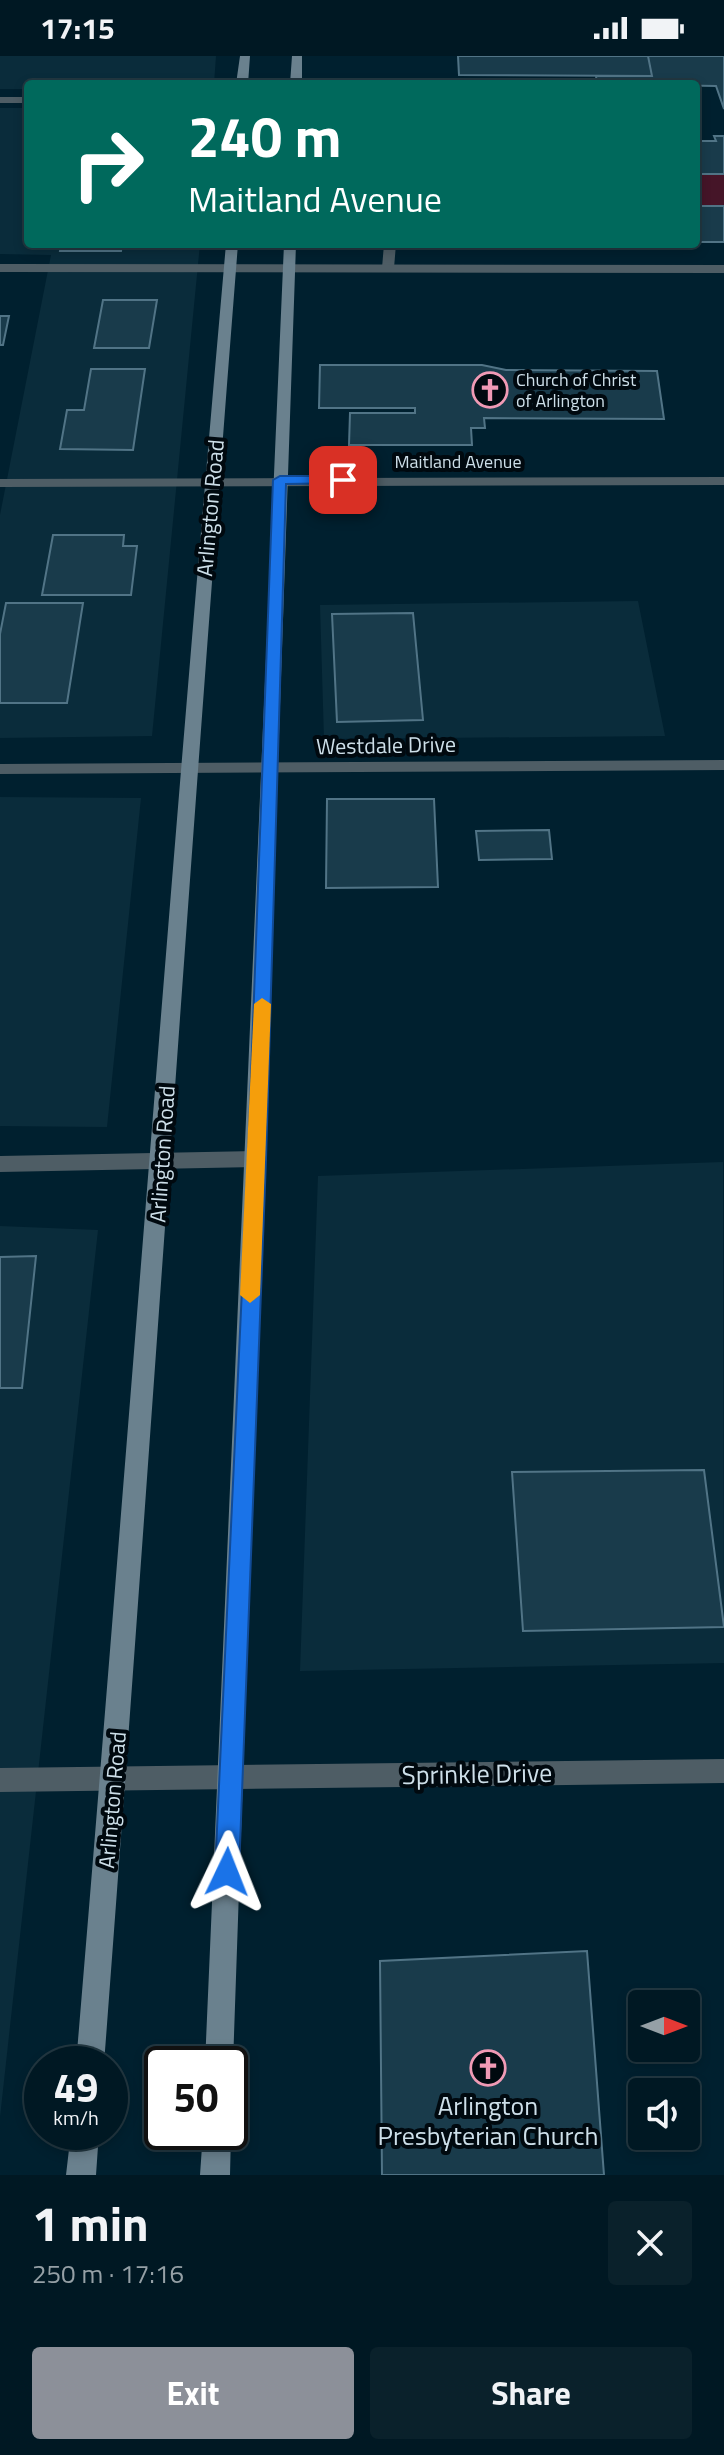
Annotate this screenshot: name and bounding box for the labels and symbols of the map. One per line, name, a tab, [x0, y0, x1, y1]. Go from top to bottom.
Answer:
place label: Church of Christ of Arlington	[516, 366, 637, 414]
church icon: Church of Christ of Arlington	[471, 371, 509, 409]
street label: Arlington Road	[187, 438, 233, 578]
pin	[309, 446, 377, 514]
street label: Maitland Avenue	[394, 448, 522, 475]
street label: Westdale Drive	[316, 727, 456, 763]
street label: Arlington Road	[140, 1084, 184, 1224]
street label: Arlington Road	[89, 1730, 135, 1870]
street label: Sprinkle Drive	[401, 1753, 553, 1794]
position arrow	[185, 1830, 269, 1914]
north arrow	[628, 1990, 700, 2062]
speed limit sign: 50	[144, 2046, 248, 2150]
church icon: Arlington Presbyterian Church	[469, 2049, 507, 2087]
place label: Arlington Presbyterian Church	[378, 2086, 598, 2155]

